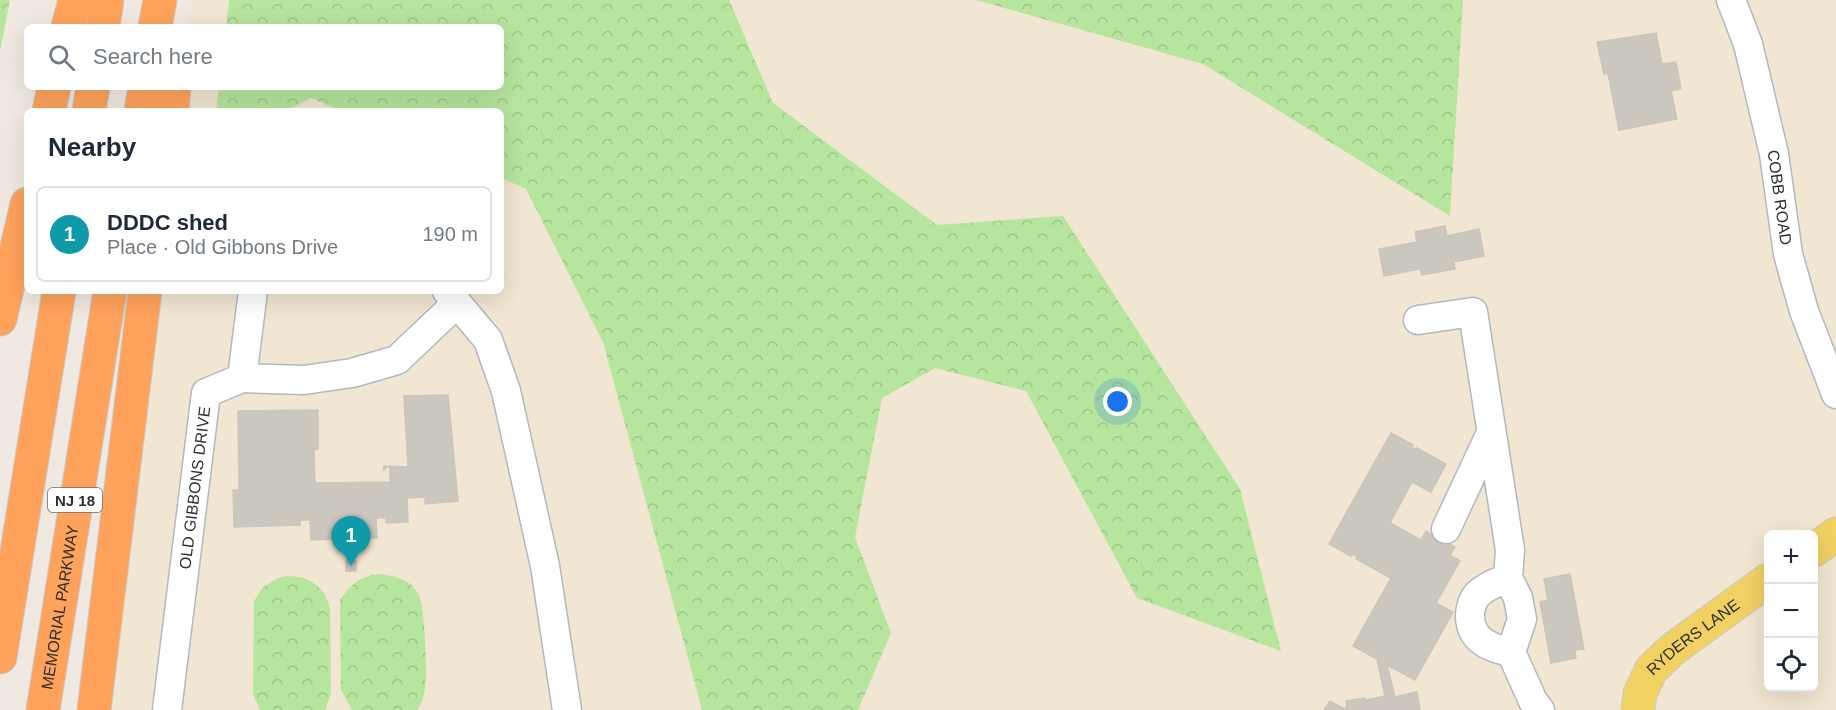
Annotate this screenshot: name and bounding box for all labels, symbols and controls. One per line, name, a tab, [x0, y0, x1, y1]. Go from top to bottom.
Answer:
search box	[24, 24, 504, 90]
icon: search	[45, 41, 78, 74]
text: Search here	[93, 44, 213, 69]
text: Nearby	[48, 132, 136, 162]
street label: COBB ROAD	[1765, 149, 1795, 246]
text: DDDC shed	[107, 210, 228, 235]
text: 1	[64, 223, 75, 245]
text: 190 m	[422, 223, 478, 245]
text: Place · Old Gibbons Drive	[107, 236, 338, 258]
your location	[1103, 387, 1132, 416]
street label: OLD GIBBONS DRIVE	[176, 405, 213, 570]
road number: NJ 18	[48, 488, 102, 512]
pin: 1	[332, 516, 370, 566]
street label: MEMORIAL PARKWAY	[38, 524, 81, 691]
map controls	[1764, 530, 1818, 692]
button: +	[1764, 530, 1818, 584]
button: −	[1764, 584, 1818, 638]
street label: RYDERS LANE	[1643, 595, 1742, 678]
button: locate	[1764, 638, 1818, 692]

